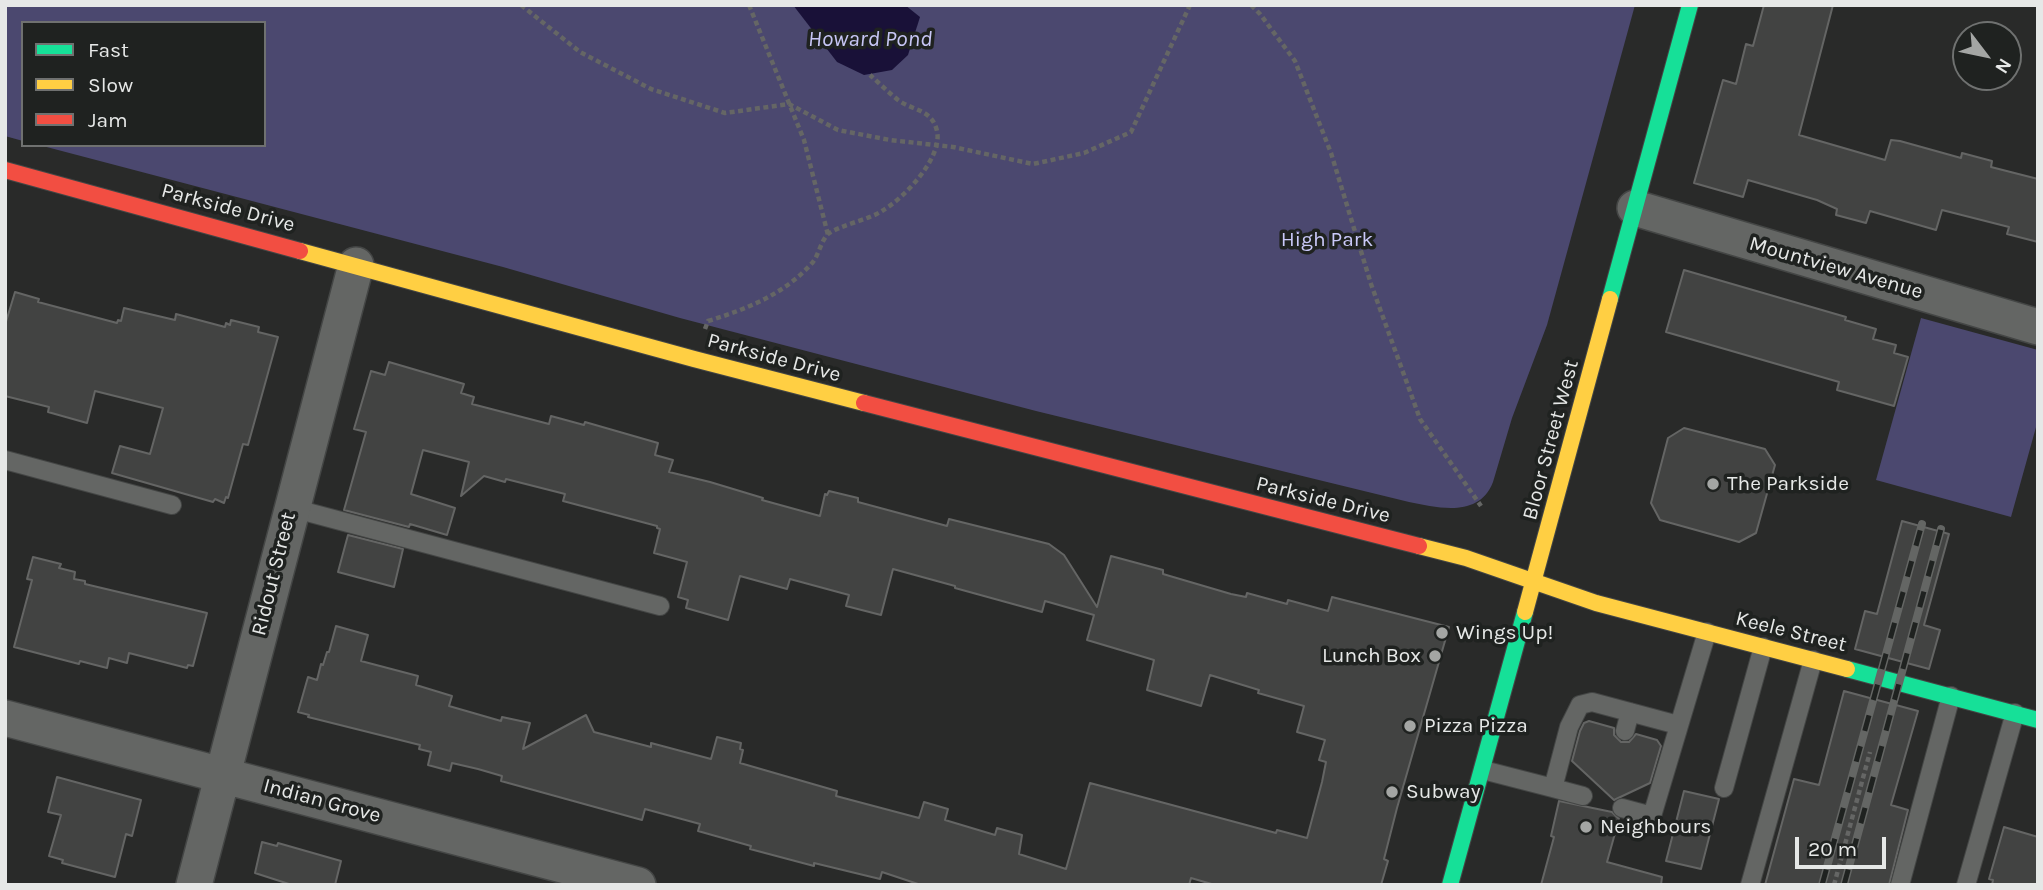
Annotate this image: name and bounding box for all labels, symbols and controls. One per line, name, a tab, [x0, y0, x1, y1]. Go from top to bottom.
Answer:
legend	[21, 21, 266, 147]
north arrow	[1952, 21, 2022, 91]
water label: Howard Pond	[808, 25, 932, 53]
text: Fast	[88, 38, 129, 62]
text: N	[1990, 54, 2016, 78]
text: Slow	[88, 73, 133, 97]
text: Jam	[88, 108, 128, 132]
street label: Parkside Drive	[158, 178, 298, 238]
park label: High Park	[1281, 227, 1373, 253]
street label: Mountview Avenue	[1746, 231, 1926, 305]
street label: Parkside Drive	[704, 328, 844, 388]
street label: Bloor Street West	[1517, 357, 1585, 523]
street label: Parkside Drive	[1253, 471, 1393, 529]
place label: The Parkside	[1727, 471, 1849, 497]
marker: The Parkside	[1705, 476, 1721, 492]
street label: Ridout Street	[246, 510, 302, 638]
street label: Keele Street	[1733, 606, 1849, 658]
place label: Wings Up!	[1456, 620, 1553, 646]
marker: Wings Up!	[1434, 625, 1450, 641]
place label: Lunch Box	[1322, 643, 1421, 669]
marker: Lunch Box	[1427, 648, 1443, 664]
place label: Pizza Pizza	[1424, 713, 1528, 739]
marker: Pizza Pizza	[1402, 718, 1418, 734]
street label: Indian Grove	[261, 773, 383, 829]
place label: Subway	[1406, 779, 1480, 805]
marker: Subway	[1384, 784, 1400, 800]
place label: Neighbours	[1600, 814, 1711, 840]
marker: Neighbours	[1578, 819, 1594, 835]
scale bar	[1798, 824, 1889, 868]
text: 20 m	[1808, 837, 1857, 861]

